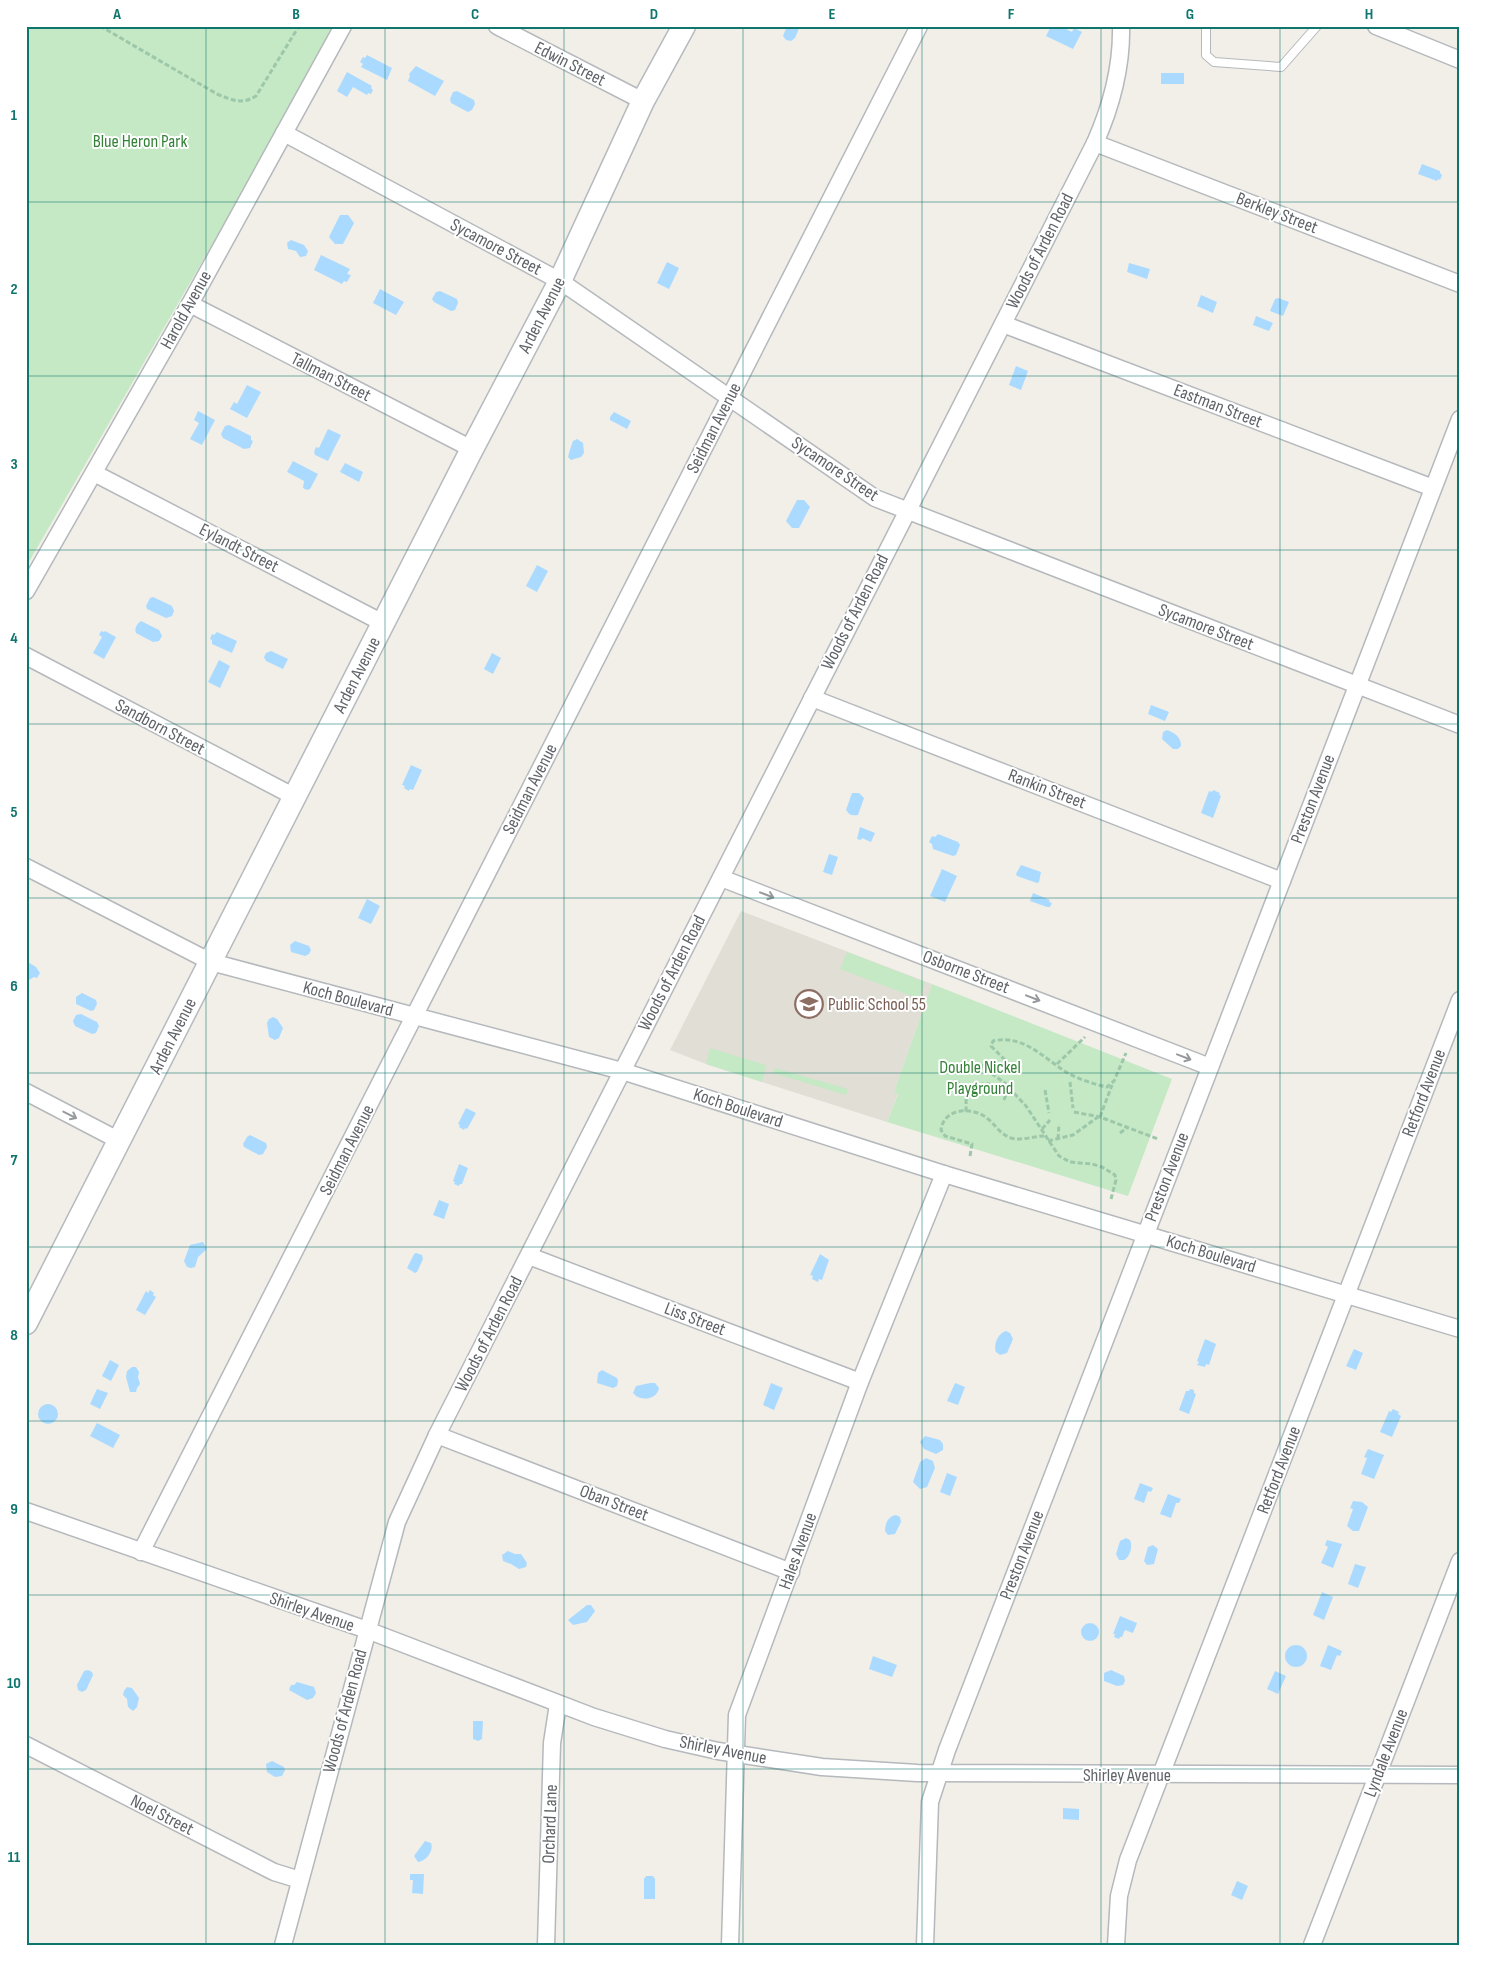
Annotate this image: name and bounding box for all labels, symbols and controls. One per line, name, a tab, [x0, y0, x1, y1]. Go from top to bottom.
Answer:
text: A	[112, 5, 121, 24]
text: B	[292, 5, 300, 24]
text: C	[471, 5, 479, 24]
text: D	[650, 5, 658, 24]
text: E	[829, 5, 836, 24]
text: F	[1008, 5, 1015, 24]
text: G	[1186, 5, 1194, 24]
text: H	[1365, 5, 1373, 24]
street label: Edwin Street	[531, 37, 609, 91]
text: 1	[11, 106, 18, 125]
park label: Blue Heron Park	[93, 131, 187, 152]
street label: Berkley Street	[1233, 188, 1321, 238]
street label: Woods of Arden Road	[1002, 190, 1078, 312]
street label: Sycamore Street	[447, 214, 546, 280]
street label: Harold Avenue	[156, 267, 216, 353]
street label: Arden Avenue	[514, 274, 570, 357]
text: 2	[10, 280, 18, 299]
street label: Tallman Street	[288, 348, 375, 406]
street label: Seidman Avenue	[682, 379, 746, 477]
street label: Eastman Street	[1171, 380, 1266, 433]
street label: Sycamore Street	[788, 432, 883, 506]
text: 3	[10, 455, 18, 474]
street label: Eylandt Street	[196, 519, 283, 577]
street label: Woods of Arden Road	[817, 551, 893, 673]
street label: Sycamore Street	[1155, 599, 1257, 655]
text: 4	[10, 629, 18, 648]
street label: Arden Avenue	[329, 634, 385, 717]
street label: Sandborn Street	[112, 695, 209, 760]
street label: Seidman Avenue	[498, 740, 562, 838]
street label: Preston Avenue	[1286, 752, 1340, 846]
street label: Rankin Street	[1005, 765, 1089, 814]
text: 5	[10, 803, 18, 822]
one-way arrow	[759, 891, 774, 901]
street label: Woods of Arden Road	[634, 912, 710, 1034]
street label: Osborne Street	[920, 946, 1013, 998]
text: 6	[10, 977, 18, 996]
street label: Koch Boulevard	[301, 977, 395, 1021]
school or university icon: Public School 55	[794, 989, 824, 1019]
place label: Public School 55	[828, 994, 926, 1015]
one-way arrow	[1025, 994, 1040, 1003]
street label: Arden Avenue	[145, 995, 201, 1078]
street label: Retford Avenue	[1398, 1046, 1450, 1140]
one-way arrow	[1176, 1053, 1191, 1062]
park label: Double Nickel Playground	[939, 1057, 1021, 1099]
street label: Koch Boulevard	[691, 1084, 785, 1132]
street label: Seidman Avenue	[315, 1101, 379, 1199]
one-way arrow	[62, 1110, 77, 1120]
street label: Preston Avenue	[1140, 1130, 1194, 1224]
text: 7	[11, 1151, 18, 1170]
street label: Koch Boulevard	[1164, 1230, 1258, 1278]
street label: Woods of Arden Road	[451, 1273, 527, 1395]
street label: Liss Street	[662, 1298, 729, 1340]
text: 8	[10, 1326, 18, 1345]
street label: Retford Avenue	[1253, 1423, 1305, 1517]
street label: Oban Street	[577, 1480, 652, 1526]
text: 9	[10, 1500, 18, 1519]
street label: Preston Avenue	[995, 1508, 1049, 1602]
street label: Hales Avenue	[774, 1510, 822, 1592]
street label: Shirley Avenue	[267, 1588, 357, 1636]
street label: Woods of Arden Road	[318, 1647, 372, 1775]
text: 10	[7, 1674, 21, 1693]
street label: Lyndale Avenue	[1360, 1706, 1412, 1800]
street label: Shirley Avenue	[678, 1731, 768, 1769]
street label: Shirley Avenue	[1083, 1765, 1171, 1786]
street label: Orchard Lane	[538, 1784, 562, 1864]
street label: Noel Street	[127, 1790, 198, 1840]
text: 11	[8, 1848, 21, 1867]

